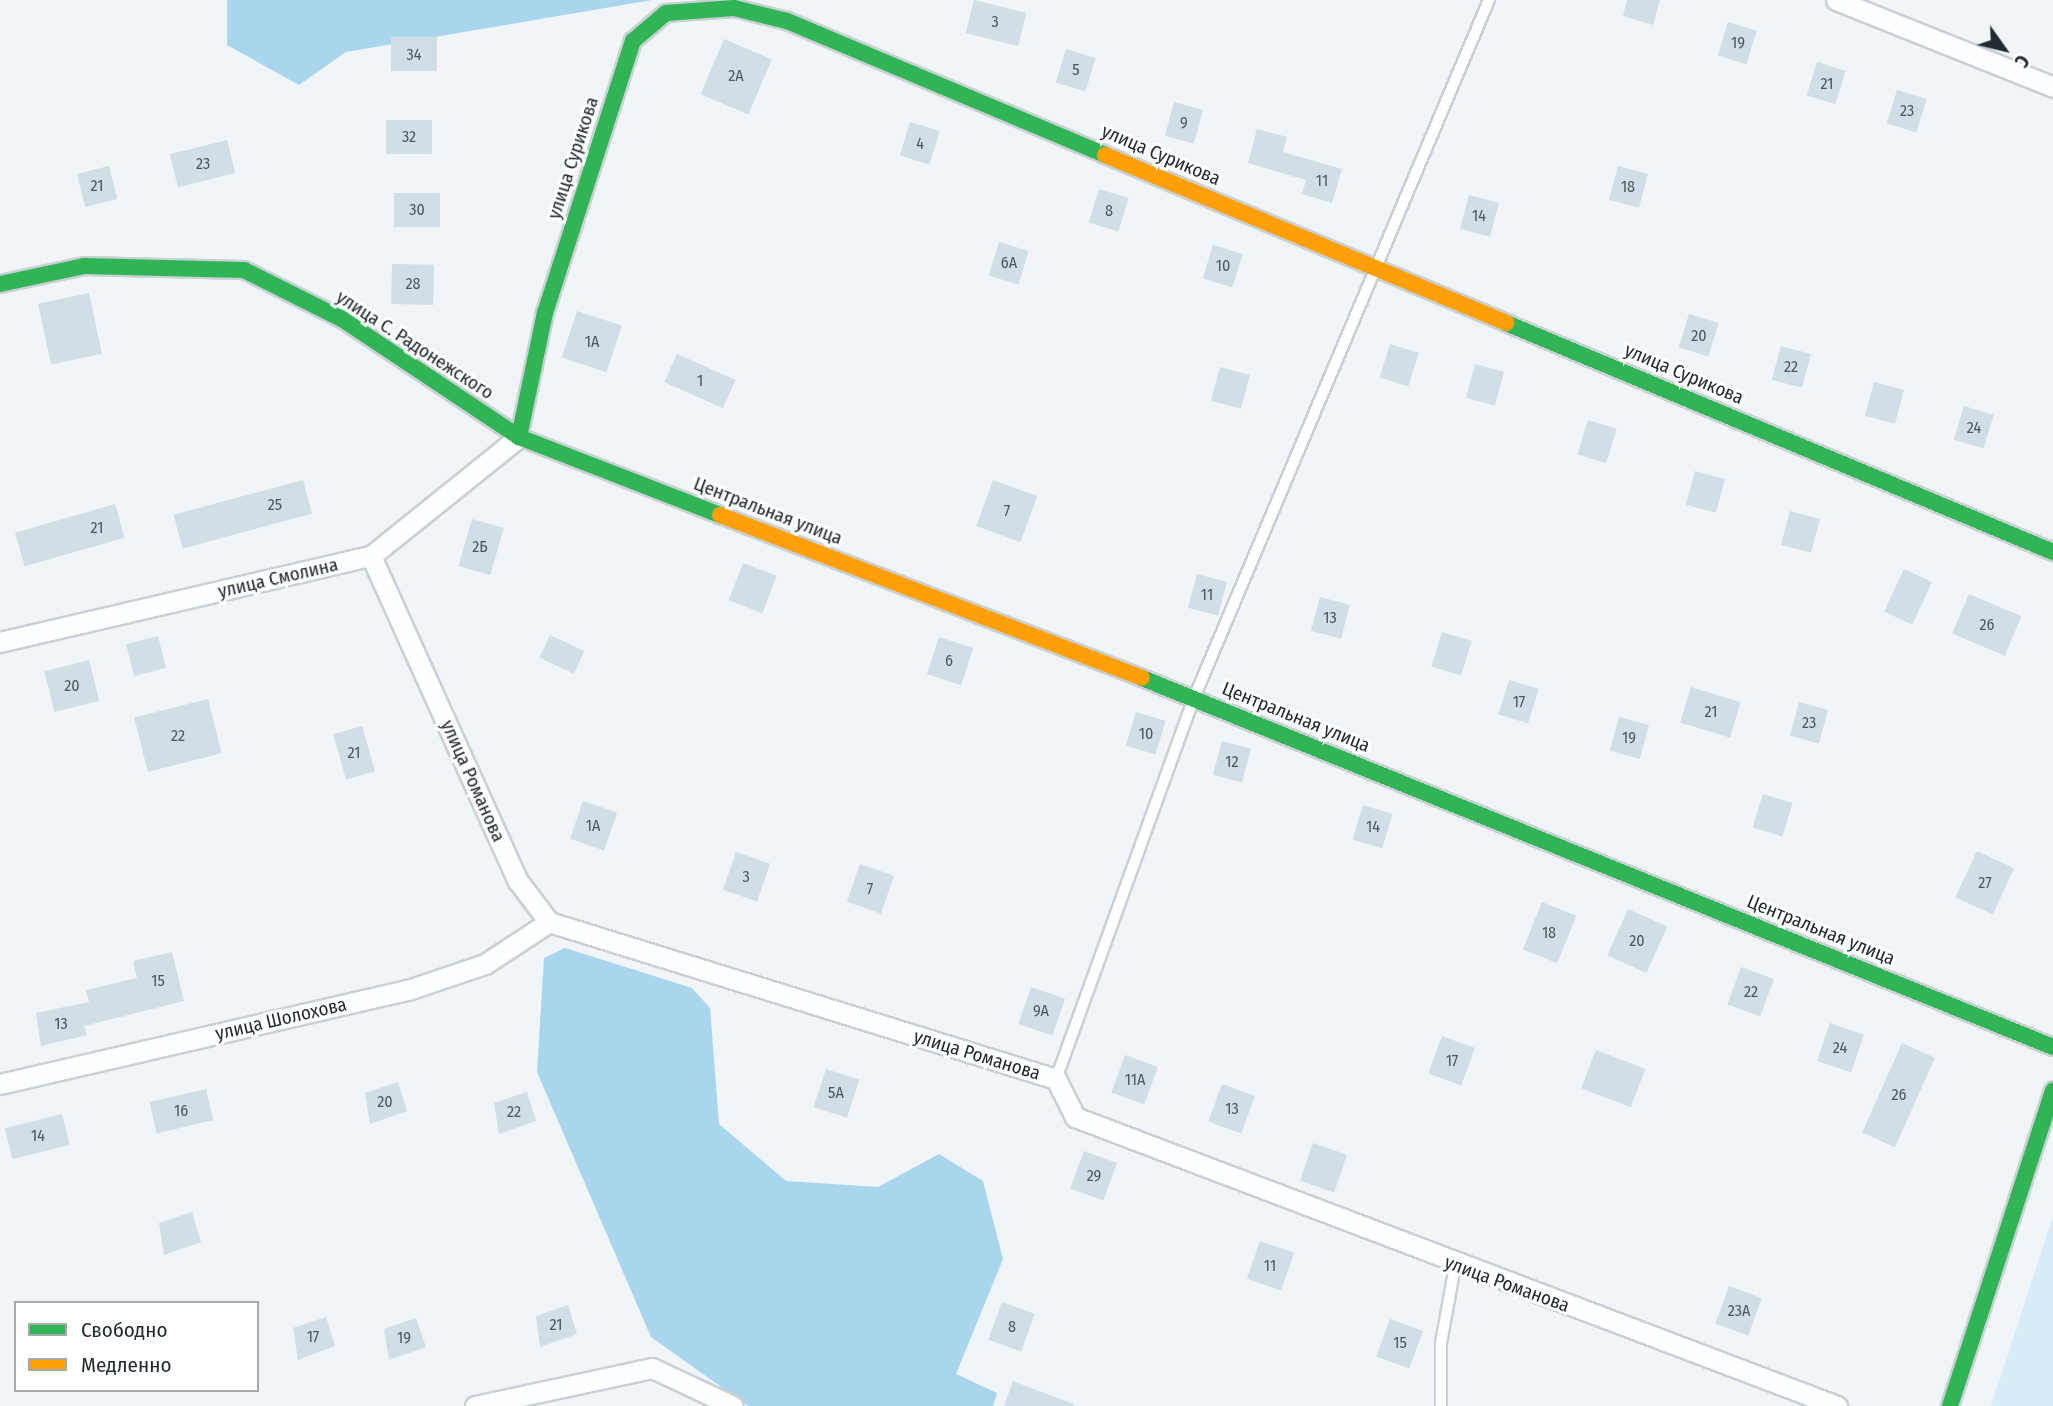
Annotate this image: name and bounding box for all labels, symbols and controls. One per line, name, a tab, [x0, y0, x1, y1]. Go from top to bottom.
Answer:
house number: 3	[991, 12, 999, 32]
north arrow	[1969, 14, 2039, 84]
house number: 19	[1731, 33, 1745, 53]
house number: 34	[407, 45, 421, 65]
text: С	[2010, 50, 2034, 72]
house number: 5	[1072, 60, 1080, 80]
house number: 2А	[728, 66, 744, 86]
house number: 21	[1821, 74, 1833, 94]
street label: улица Сурикова	[543, 94, 603, 222]
house number: 23	[1900, 101, 1914, 121]
house number: 9	[1180, 113, 1188, 133]
street label: улица Сурикова	[1098, 120, 1224, 190]
house number: 32	[402, 127, 416, 147]
house number: 4	[916, 134, 924, 154]
house number: 23	[196, 154, 210, 174]
house number: 11	[1316, 171, 1328, 191]
house number: 21	[91, 176, 103, 196]
house number: 18	[1621, 177, 1635, 197]
house number: 30	[409, 200, 425, 220]
house number: 8	[1105, 201, 1113, 221]
house number: 14	[1472, 206, 1486, 226]
house number: 6А	[1001, 253, 1017, 273]
house number: 10	[1216, 256, 1230, 276]
house number: 28	[405, 274, 421, 294]
street label: улица С. Радонежского	[332, 286, 498, 404]
house number: 20	[1691, 326, 1707, 346]
house number: 1А	[585, 332, 599, 352]
street label: улица Сурикова	[1621, 339, 1747, 409]
house number: 22	[1784, 357, 1798, 377]
house number: 1	[697, 371, 703, 391]
house number: 24	[1967, 418, 1981, 438]
street label: Центральная улица	[690, 472, 846, 550]
house number: 25	[268, 495, 282, 515]
house number: 7	[1004, 501, 1010, 521]
house number: 21	[91, 518, 103, 538]
house number: 2Б	[472, 537, 488, 557]
street label: улица Смолина	[216, 553, 340, 603]
house number: 11	[1201, 585, 1213, 605]
house number: 13	[1323, 608, 1337, 628]
house number: 26	[1980, 615, 1994, 635]
house number: 6	[945, 651, 953, 671]
house number: 20	[64, 676, 80, 696]
street label: Центральная улица	[1219, 677, 1373, 757]
house number: 17	[1513, 692, 1525, 712]
house number: 21	[1705, 702, 1717, 722]
house number: 23	[1802, 713, 1816, 733]
street label: улица Романова	[436, 716, 510, 846]
house number: 10	[1139, 724, 1153, 744]
house number: 22	[171, 726, 185, 746]
house number: 19	[1622, 728, 1636, 748]
house number: 21	[348, 743, 360, 763]
house number: 12	[1225, 752, 1239, 772]
house number: 1А	[586, 816, 600, 836]
house number: 14	[1366, 817, 1380, 837]
house number: 3	[742, 867, 750, 887]
house number: 27	[1978, 873, 1992, 893]
house number: 7	[867, 879, 873, 899]
street label: Центральная улица	[1744, 890, 1898, 970]
house number: 18	[1542, 923, 1556, 943]
house number: 20	[1629, 931, 1645, 951]
house number: 15	[151, 971, 165, 991]
house number: 22	[1744, 982, 1758, 1002]
street label: улица Шолохова	[213, 993, 349, 1045]
house number: 9А	[1033, 1001, 1049, 1021]
house number: 13	[54, 1014, 68, 1034]
street label: улица Романова	[911, 1025, 1043, 1085]
house number: 24	[1833, 1038, 1847, 1058]
house number: 17	[1446, 1051, 1458, 1071]
house number: 11А	[1125, 1070, 1145, 1090]
house number: 5А	[828, 1083, 844, 1103]
house number: 26	[1892, 1085, 1906, 1105]
house number: 20	[377, 1092, 393, 1112]
house number: 13	[1225, 1099, 1239, 1119]
house number: 16	[174, 1101, 188, 1121]
house number: 22	[507, 1102, 521, 1122]
house number: 14	[31, 1126, 45, 1146]
house number: 29	[1087, 1166, 1101, 1186]
street label: улица Романова	[1442, 1251, 1572, 1317]
house number: 11	[1264, 1256, 1276, 1276]
legend	[14, 1301, 259, 1392]
house number: 23А	[1728, 1301, 1750, 1321]
house number: 21	[550, 1315, 562, 1335]
text: Свободно	[81, 1317, 167, 1343]
house number: 8	[1008, 1317, 1016, 1337]
house number: 17	[307, 1327, 319, 1347]
house number: 19	[397, 1328, 411, 1348]
house number: 15	[1393, 1333, 1407, 1353]
text: Медленно	[81, 1352, 171, 1378]

